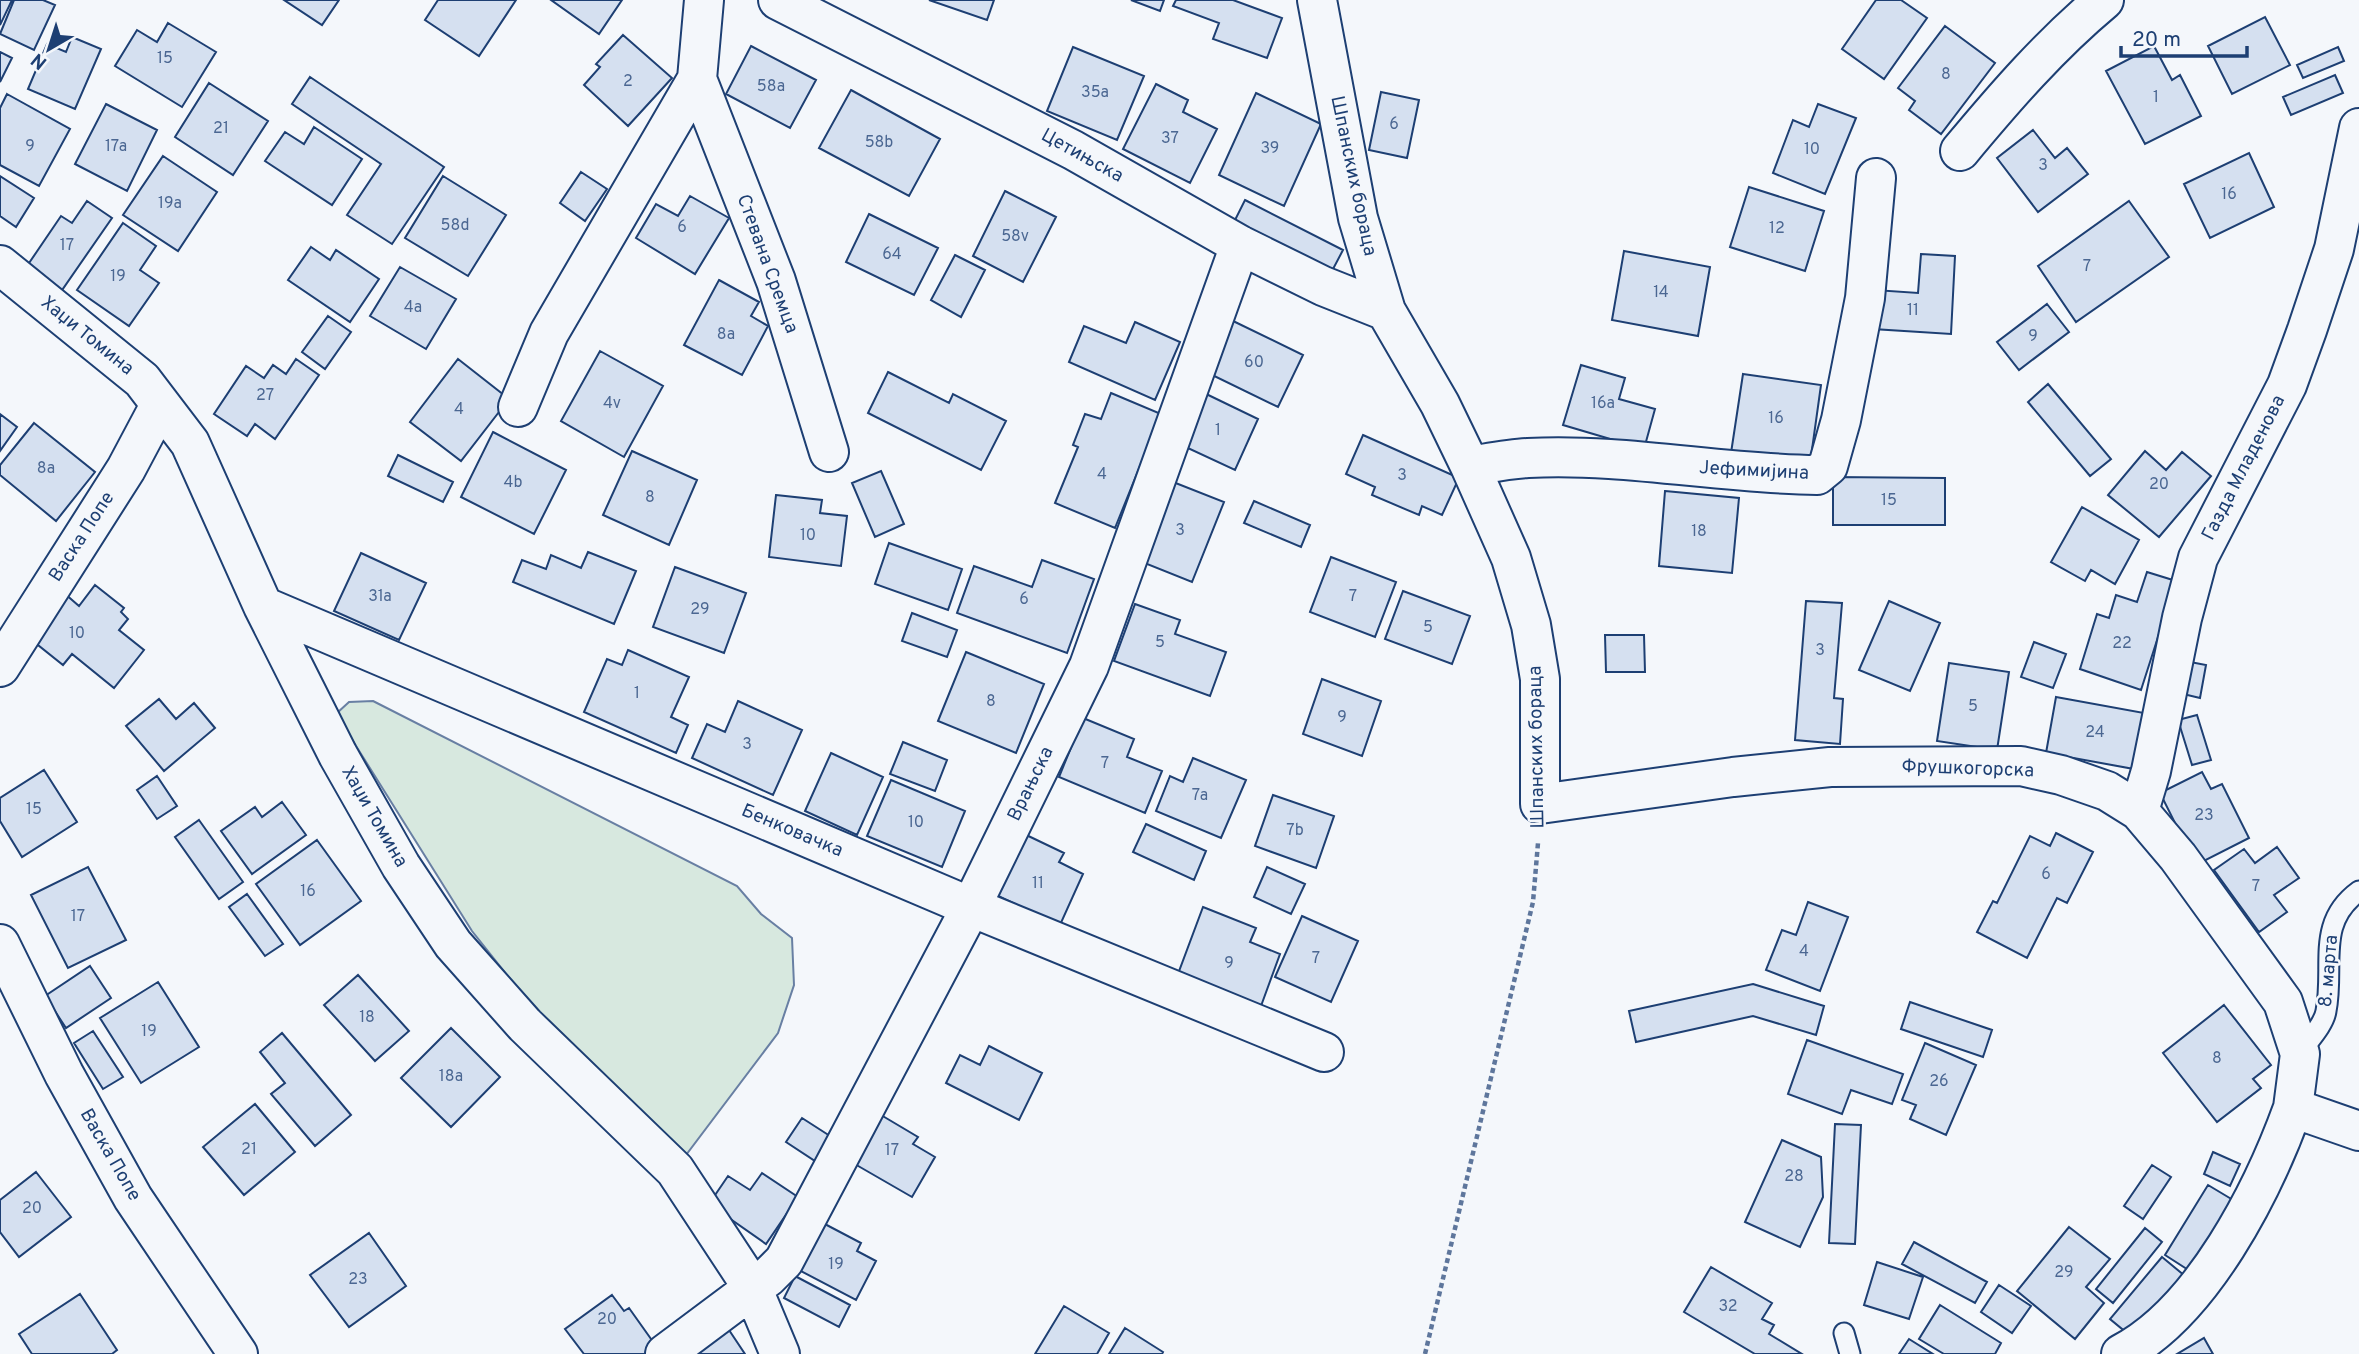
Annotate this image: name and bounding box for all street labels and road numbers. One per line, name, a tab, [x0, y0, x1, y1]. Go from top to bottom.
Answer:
street label: Шпанских бораца	[1324, 94, 1382, 258]
street label: Цетињска	[1037, 124, 1127, 188]
street label: Стевана Сремца	[731, 191, 803, 337]
street label: Хаџи Томина	[36, 291, 138, 381]
street label: Газда Младенова	[2197, 391, 2291, 545]
street label: Јефимијина	[1698, 456, 1810, 486]
street label: Васка Попе	[44, 487, 120, 587]
street label: Шпанских бораца	[1524, 665, 1550, 829]
street label: Врањска	[1003, 743, 1059, 825]
street label: Фрушкогорска	[1901, 755, 2035, 783]
street label: Хаџи Томина	[335, 762, 413, 872]
street label: Бенковачка	[737, 799, 847, 863]
street label: 8. марта	[2314, 934, 2344, 1008]
street label: Васка Попе	[74, 1104, 146, 1206]

